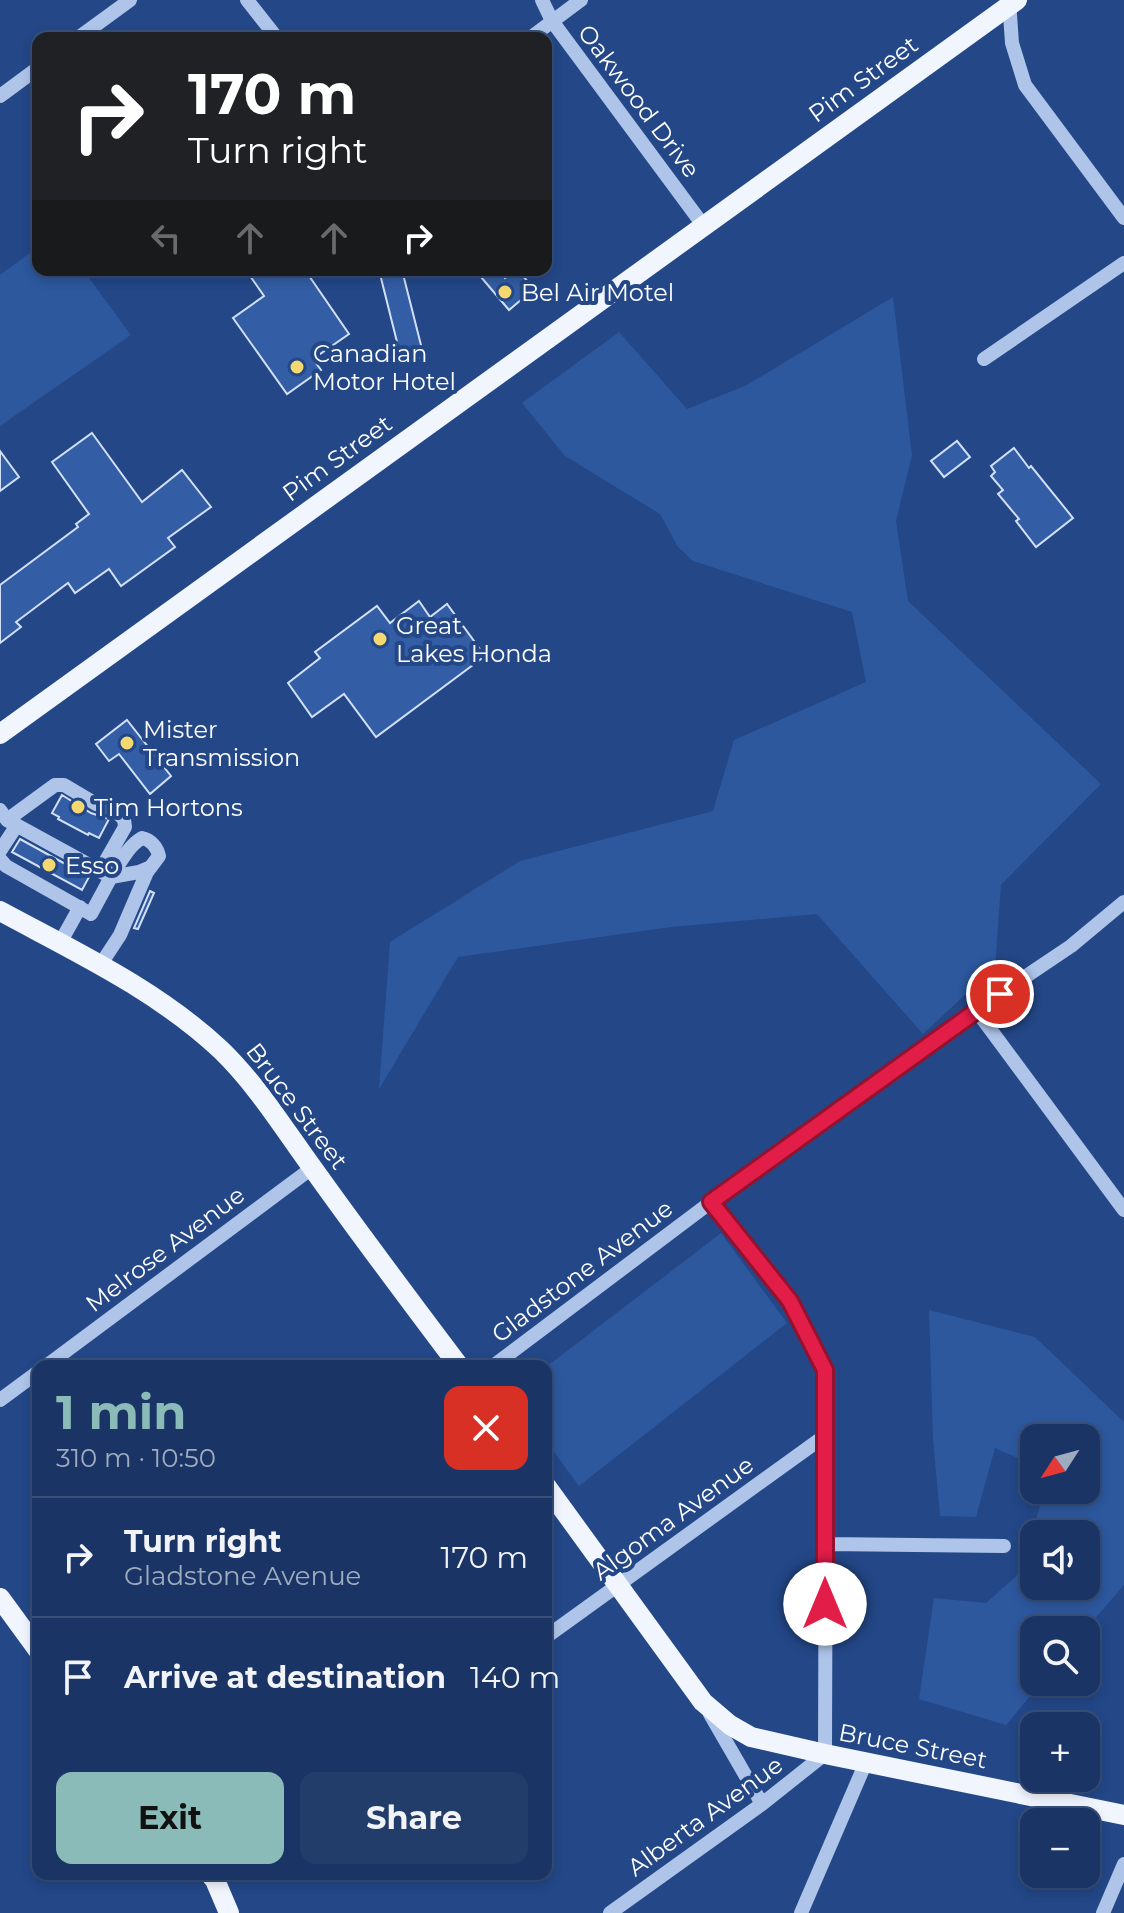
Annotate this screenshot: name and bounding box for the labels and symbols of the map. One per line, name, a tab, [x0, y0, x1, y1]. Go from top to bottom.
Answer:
street label: Oakwood Drive	[572, 19, 706, 183]
street label: Pim Street	[803, 30, 924, 128]
place label: Bel Air Motel	[521, 278, 674, 307]
marker: Bel Air Motel	[496, 283, 514, 301]
place label: Canadian Motor Hotel	[313, 339, 456, 396]
marker: Canadian Motor Hotel	[288, 358, 306, 376]
street label: Pim Street	[277, 409, 398, 507]
place label: Great Lakes Honda	[396, 611, 552, 668]
marker: Great Lakes Honda	[371, 630, 389, 648]
place label: Mister Transmission	[143, 715, 300, 772]
marker: Mister Transmission	[118, 734, 136, 752]
place label: Tim Hortons	[94, 793, 243, 822]
marker: Tim Hortons	[69, 798, 87, 816]
place label: Esso	[65, 851, 119, 880]
marker: Esso	[40, 856, 58, 874]
pin	[966, 960, 1034, 1028]
street label: Bruce Street	[240, 1037, 354, 1175]
street label: Melrose Avenue	[80, 1180, 250, 1318]
street label: Gladstone Avenue	[486, 1193, 678, 1349]
north arrow	[1020, 1424, 1100, 1504]
street label: Algoma Avenue	[587, 1450, 759, 1586]
position arrow	[783, 1562, 867, 1646]
street label: Bruce Street	[836, 1717, 990, 1775]
street label: Alberta Avenue	[622, 1750, 788, 1882]

